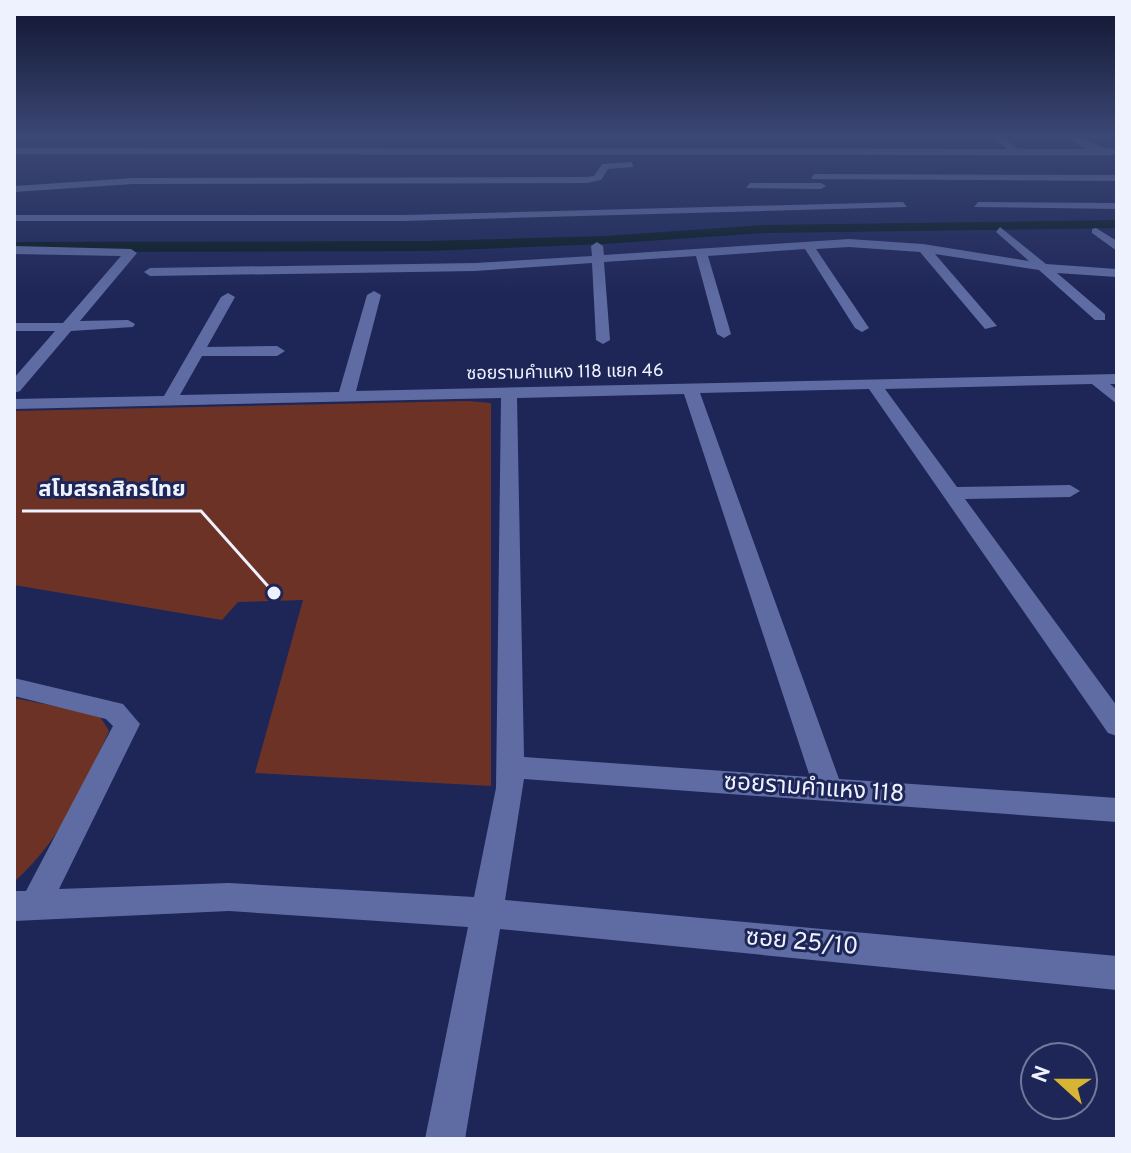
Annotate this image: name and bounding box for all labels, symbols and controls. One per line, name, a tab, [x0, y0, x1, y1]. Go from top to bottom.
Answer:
street label: ซอยรามคำแหง 118 แยก 46	[466, 360, 664, 386]
callout: สโมสรกสิกรไทย	[22, 465, 201, 511]
text: สโมสรกสิกรไทย	[38, 477, 186, 504]
street label: ซอยรามคำแหง 118	[723, 768, 905, 810]
street label: ซอย 25/10	[745, 923, 859, 963]
north arrow	[1019, 1041, 1099, 1121]
text: N	[1027, 1063, 1058, 1087]

